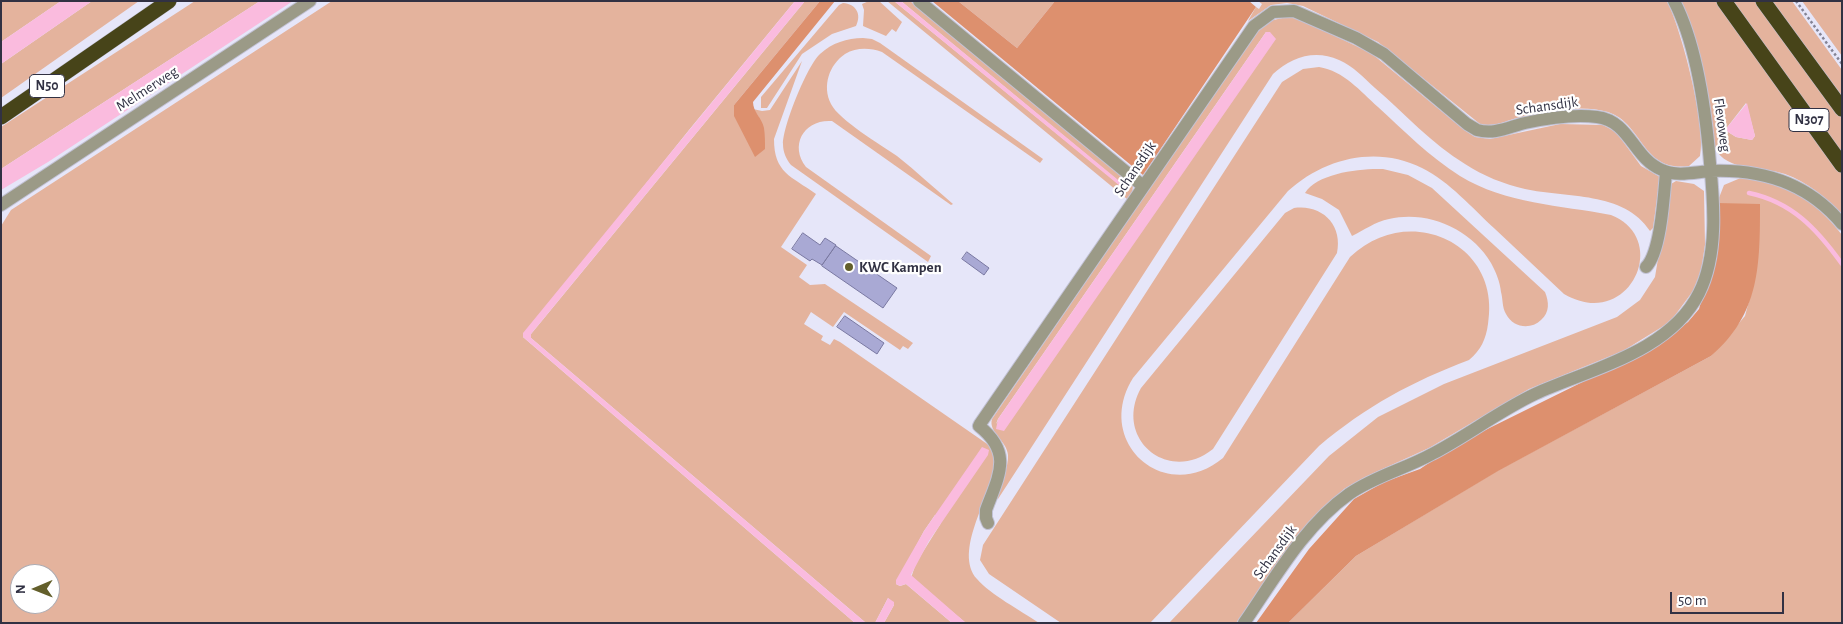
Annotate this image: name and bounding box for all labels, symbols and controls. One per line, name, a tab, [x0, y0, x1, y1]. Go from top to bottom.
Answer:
street label: Melmerweg	[113, 62, 181, 116]
road number: N50	[30, 74, 64, 98]
street label: Schansdijk	[1515, 93, 1579, 119]
street label: Flevoweg	[1709, 97, 1735, 153]
road number: N307	[1789, 108, 1829, 132]
street label: Schansdijk	[1110, 138, 1160, 200]
place label: KWC Kampen	[859, 258, 942, 276]
marker: KWC Kampen	[843, 261, 855, 273]
street label: Schansdijk	[1249, 521, 1301, 583]
north arrow	[10, 564, 60, 614]
scale bar	[1673, 582, 1787, 614]
text: N	[14, 584, 28, 594]
text: 50 m	[1678, 593, 1707, 608]

